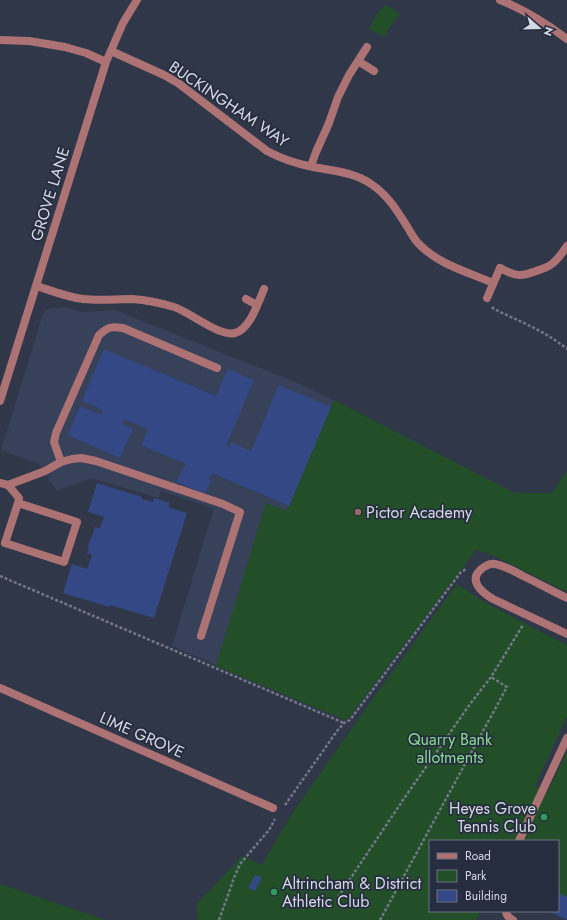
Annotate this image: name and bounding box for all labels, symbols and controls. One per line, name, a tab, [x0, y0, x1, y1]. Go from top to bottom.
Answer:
north arrow	[519, 8, 559, 48]
text: N	[539, 25, 557, 38]
street label: BUCKINGHAM WAY	[164, 55, 294, 153]
street label: GROVE LANE	[25, 144, 75, 244]
place label: Pictor Academy	[366, 501, 473, 524]
marker: Pictor Academy	[353, 507, 363, 517]
street label: LIME GROVE	[96, 706, 188, 764]
park label: Quarry Bank allotments	[408, 728, 493, 769]
place label: Heyes Grove Tennis Club	[449, 797, 536, 838]
marker: Heyes Grove Tennis Club	[539, 812, 549, 822]
legend	[429, 840, 559, 912]
text: Road	[465, 847, 491, 865]
text: Park	[465, 867, 487, 885]
place label: Altrincham & District Athletic Club	[282, 872, 421, 913]
marker: Altrincham & District Athletic Club	[269, 887, 279, 897]
text: Building	[465, 887, 507, 905]

